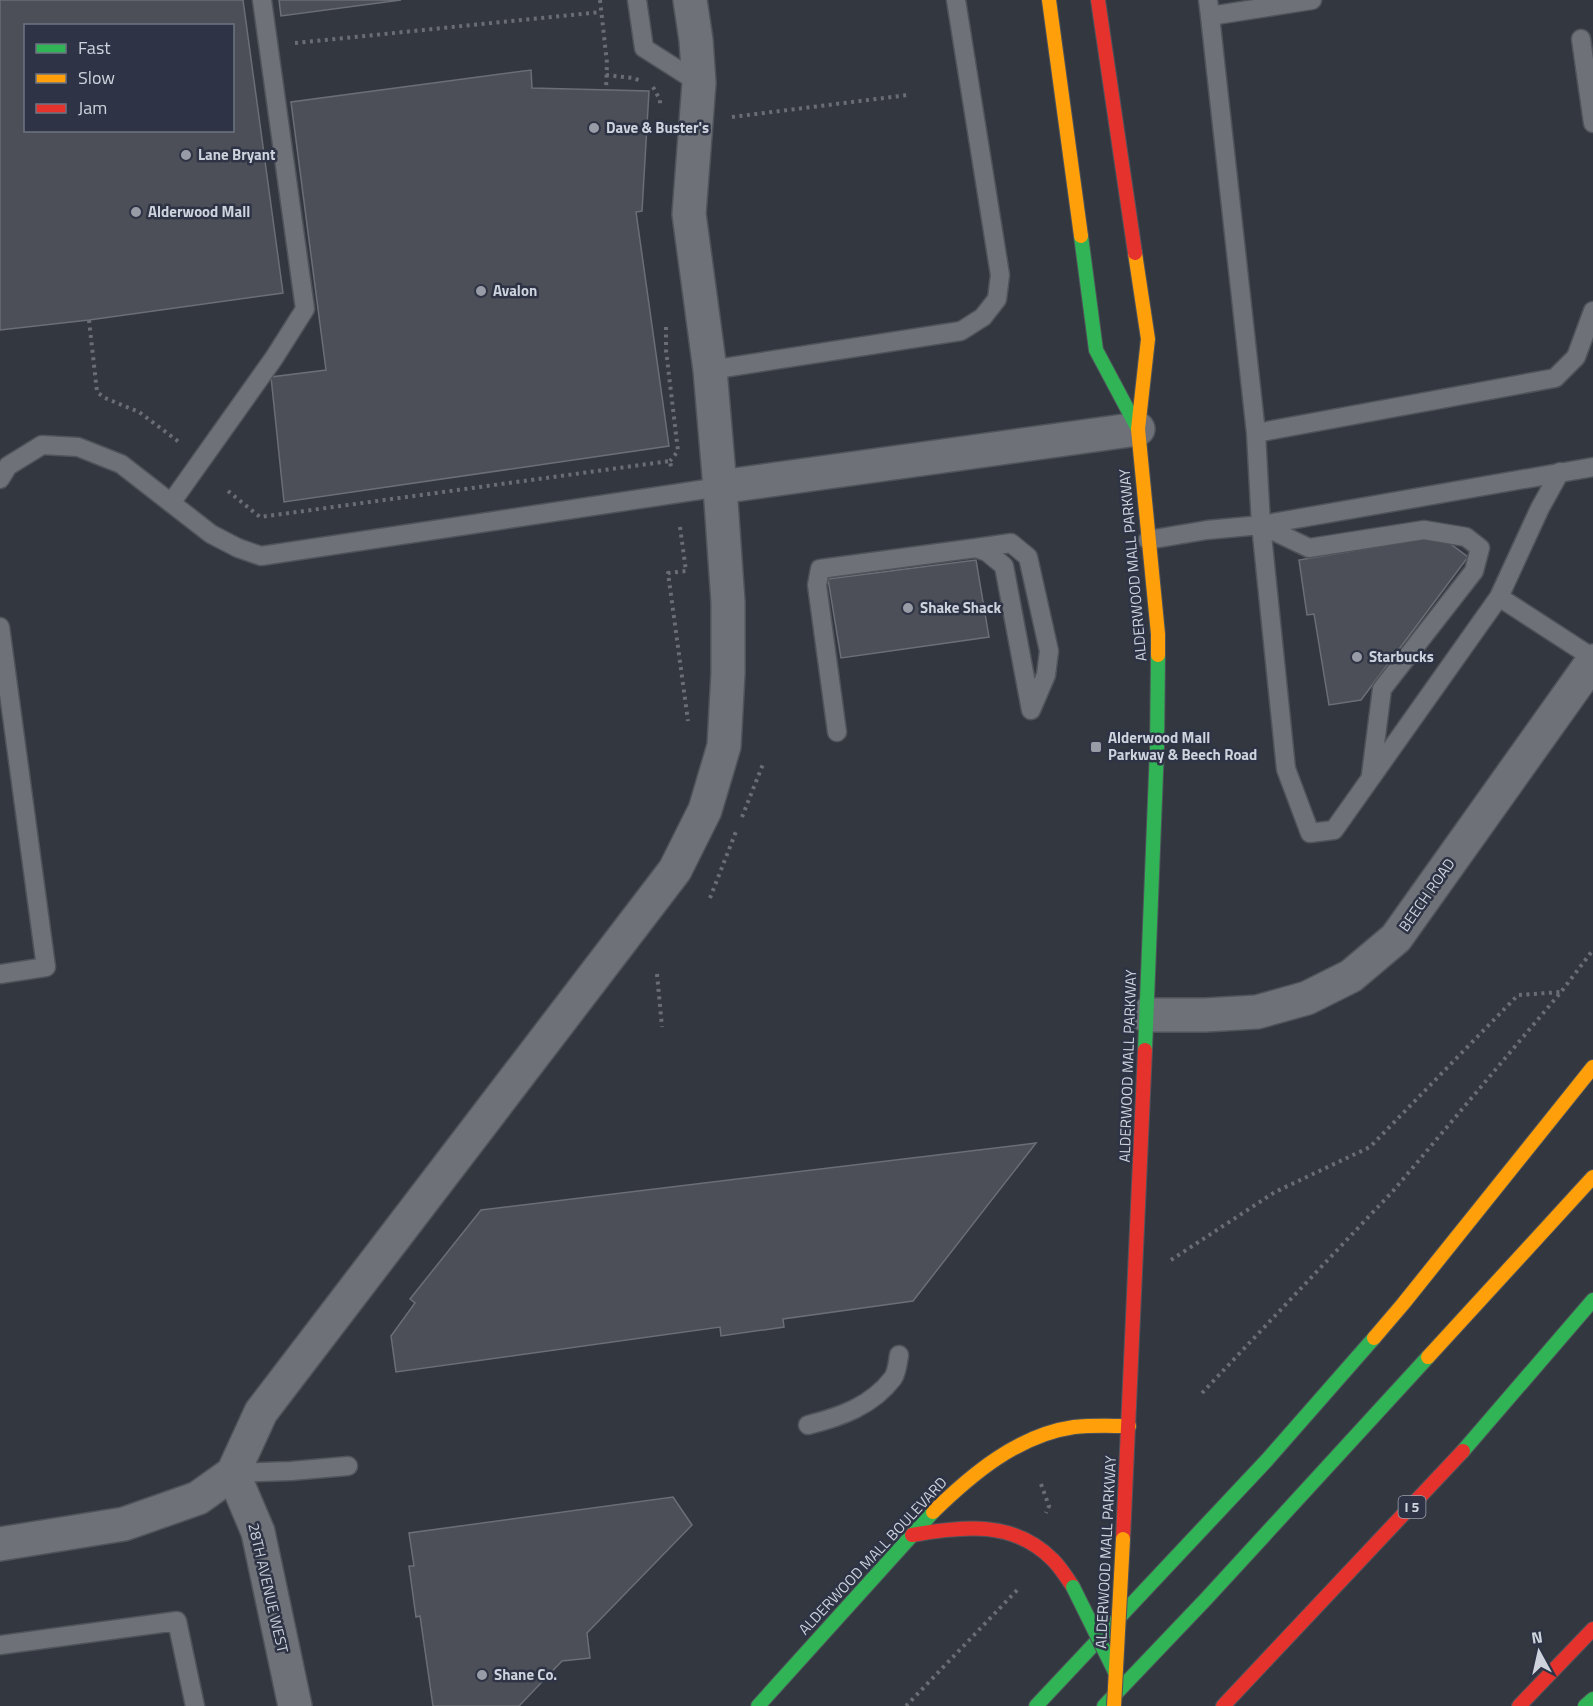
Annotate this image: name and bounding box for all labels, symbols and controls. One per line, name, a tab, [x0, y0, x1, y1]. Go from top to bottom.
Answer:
legend	[24, 24, 234, 132]
text: Fast	[78, 34, 111, 61]
text: Slow	[78, 64, 115, 91]
text: Jam	[78, 94, 107, 121]
place label: Dave & Buster's	[606, 116, 709, 139]
marker: Dave & Buster's	[587, 121, 601, 135]
place label: Lane Bryant	[198, 143, 276, 166]
marker: Lane Bryant	[179, 148, 193, 162]
place label: Alderwood Mall	[148, 200, 250, 223]
marker: Alderwood Mall	[129, 205, 143, 219]
place label: Avalon	[493, 279, 537, 302]
marker: Avalon	[474, 284, 488, 298]
street label: ALDERWOOD MALL PARKWAY	[1113, 468, 1152, 662]
place label: Shake Shack	[920, 596, 1001, 619]
marker: Shake Shack	[901, 601, 915, 615]
place label: Starbucks	[1369, 645, 1434, 668]
marker: Starbucks	[1350, 650, 1364, 664]
place label: Alderwood Mall Parkway & Beech Road	[1108, 726, 1257, 766]
marker: Alderwood Mall Parkway & Beech Road	[1089, 740, 1103, 754]
street label: BEECH ROAD	[1393, 853, 1460, 936]
street label: ALDERWOOD MALL PARKWAY	[1113, 969, 1142, 1163]
street label: ALDERWOOD MALL PARKWAY	[1089, 1455, 1122, 1649]
street label: ALDERWOOD MALL BOULEVARD	[793, 1471, 952, 1640]
road number: I 5	[1398, 1496, 1426, 1518]
street label: 28TH AVENUE WEST	[242, 1521, 295, 1655]
north arrow	[1509, 1622, 1569, 1682]
text: N	[1530, 1624, 1544, 1650]
place label: Shane Co.	[494, 1663, 557, 1686]
marker: Shane Co.	[475, 1668, 489, 1682]

